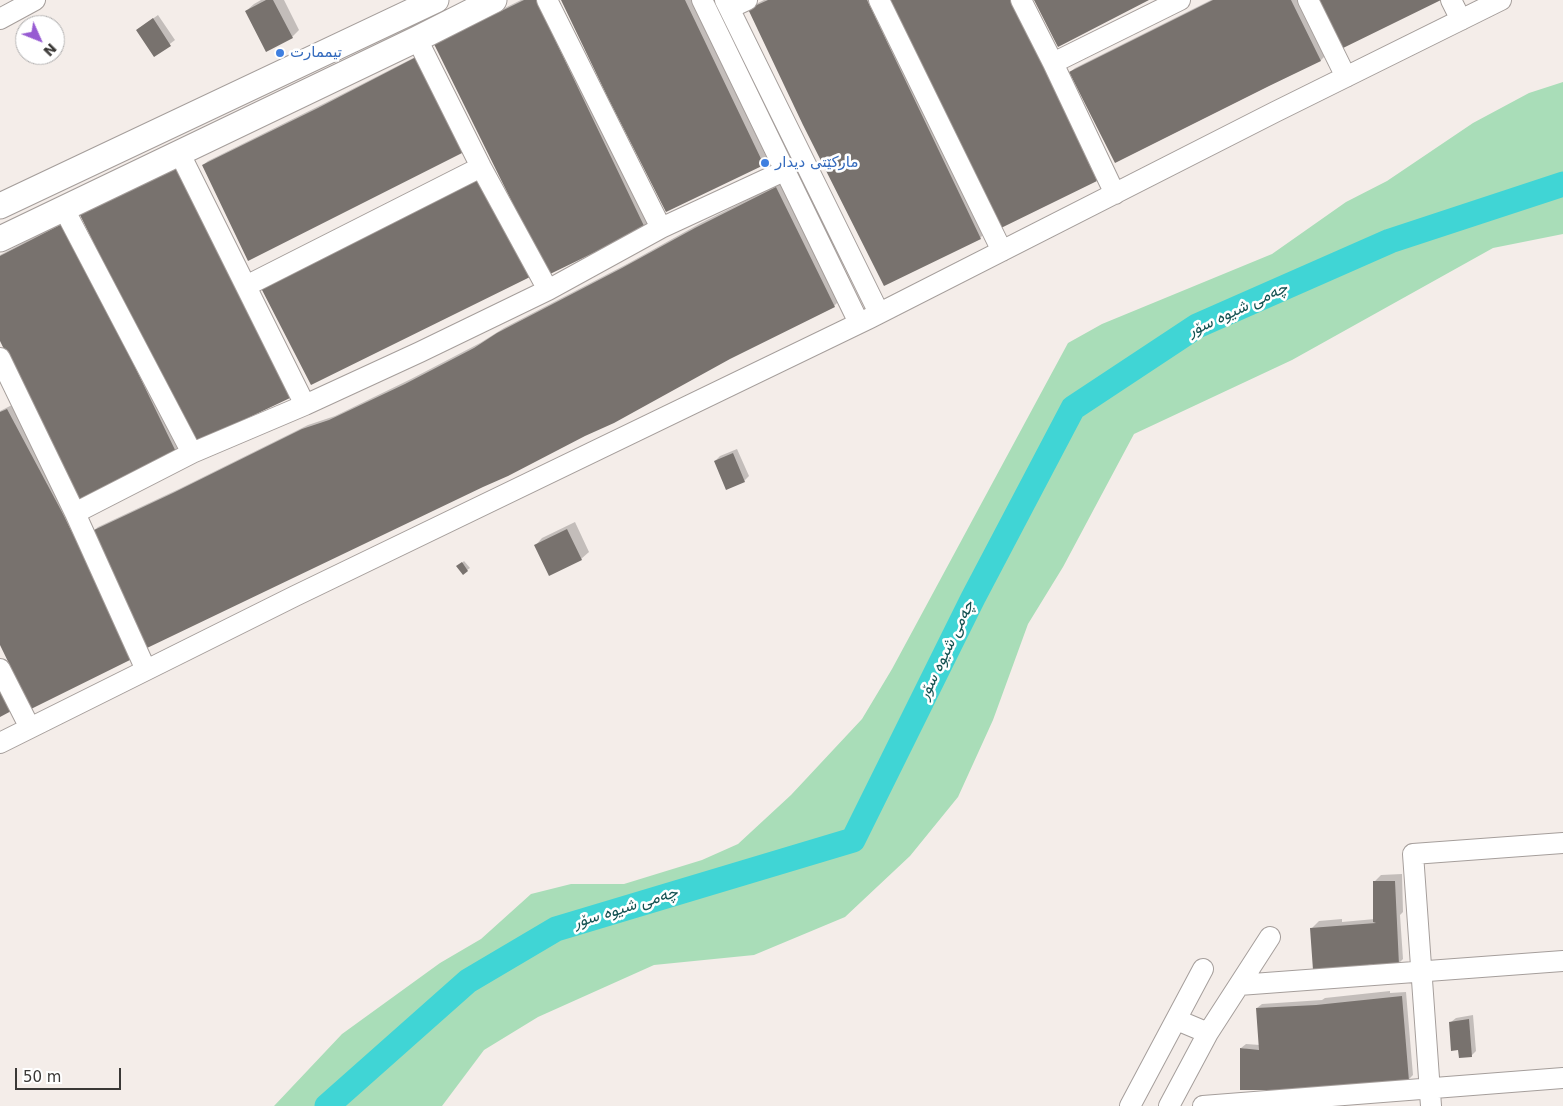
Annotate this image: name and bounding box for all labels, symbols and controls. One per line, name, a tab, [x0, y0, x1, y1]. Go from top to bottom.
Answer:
north arrow	[15, 15, 65, 65]
text: N	[40, 40, 60, 59]
place label: تیممارت	[290, 44, 342, 62]
marker: تیممارت	[274, 47, 286, 59]
place label: مارکێتی دیدار	[775, 154, 858, 172]
marker: مارکێتی دیدار	[759, 157, 771, 169]
water label: چەمی شیوە سۆر	[1185, 279, 1291, 341]
water label: چەمی شیوە سۆر	[915, 597, 979, 703]
water label: چەمی شیوە سۆر	[572, 883, 680, 933]
scale bar	[18, 1058, 124, 1090]
text: 50 m	[23, 1068, 61, 1086]

